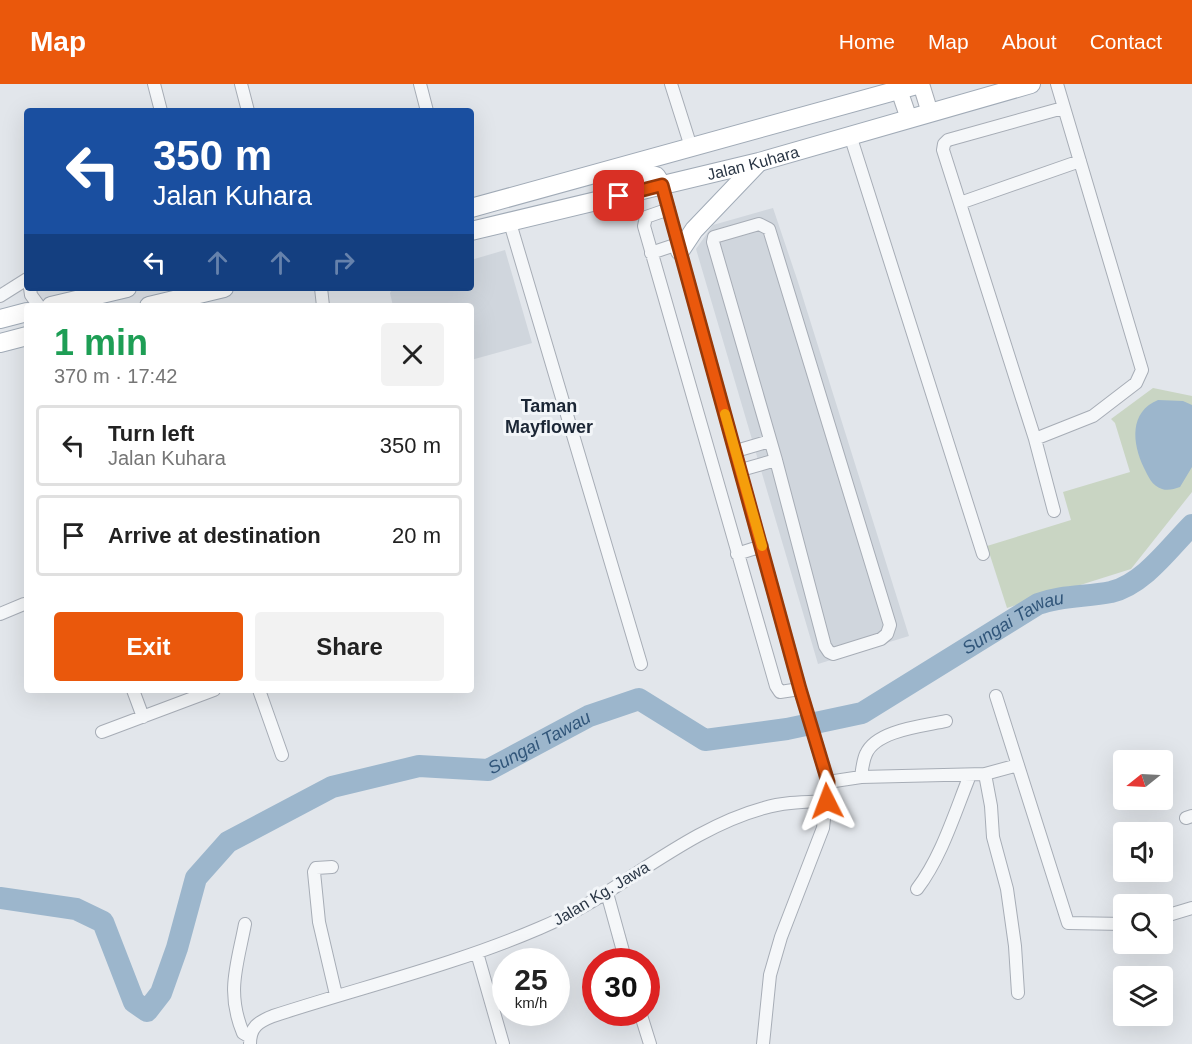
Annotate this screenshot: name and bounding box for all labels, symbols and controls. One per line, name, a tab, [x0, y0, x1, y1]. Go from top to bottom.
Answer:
text: Map	[30, 26, 86, 57]
text: Home	[839, 30, 895, 53]
text: Map	[928, 30, 969, 53]
text: About	[1002, 30, 1057, 53]
text: Contact	[1090, 30, 1162, 53]
icon: left	[54, 132, 132, 210]
text: 350 m	[153, 132, 272, 179]
street label: Jalan Kuhara	[705, 143, 801, 183]
pin	[593, 170, 644, 221]
icon: arrive	[602, 179, 635, 212]
text: Jalan Kuhara	[153, 181, 312, 211]
icon: left	[138, 246, 171, 279]
icon: ahead	[201, 246, 234, 279]
icon: ahead	[264, 246, 297, 279]
icon: right	[327, 246, 360, 279]
text: 1 min	[54, 322, 148, 363]
button: close	[381, 323, 444, 386]
text: 370 m · 17:42	[54, 365, 177, 387]
district label: Taman Mayflower	[505, 396, 593, 437]
text: Turn left	[108, 421, 194, 446]
icon: left	[57, 429, 90, 462]
text: 350 m	[380, 433, 441, 458]
text: Jalan Kuhara	[108, 447, 226, 469]
icon: arrive	[57, 519, 90, 552]
text: Arrive at destination	[108, 523, 321, 548]
text: 20 m	[392, 523, 441, 548]
water label: Sungai Tawau	[959, 588, 1065, 658]
button: Exit	[54, 612, 243, 681]
button: Share	[255, 612, 444, 681]
water label: Sungai Tawau	[484, 707, 594, 778]
north arrow	[1113, 750, 1173, 810]
map controls	[1113, 750, 1173, 1026]
position arrow	[795, 769, 859, 833]
button: sound	[1113, 822, 1173, 882]
street label: Jalan Kg. Jawa	[550, 858, 652, 929]
button: search	[1113, 894, 1173, 954]
speed limit sign: 30	[582, 948, 660, 1026]
text: 25	[514, 963, 548, 996]
button: layers	[1113, 966, 1173, 1026]
text: km/h	[515, 994, 547, 1011]

